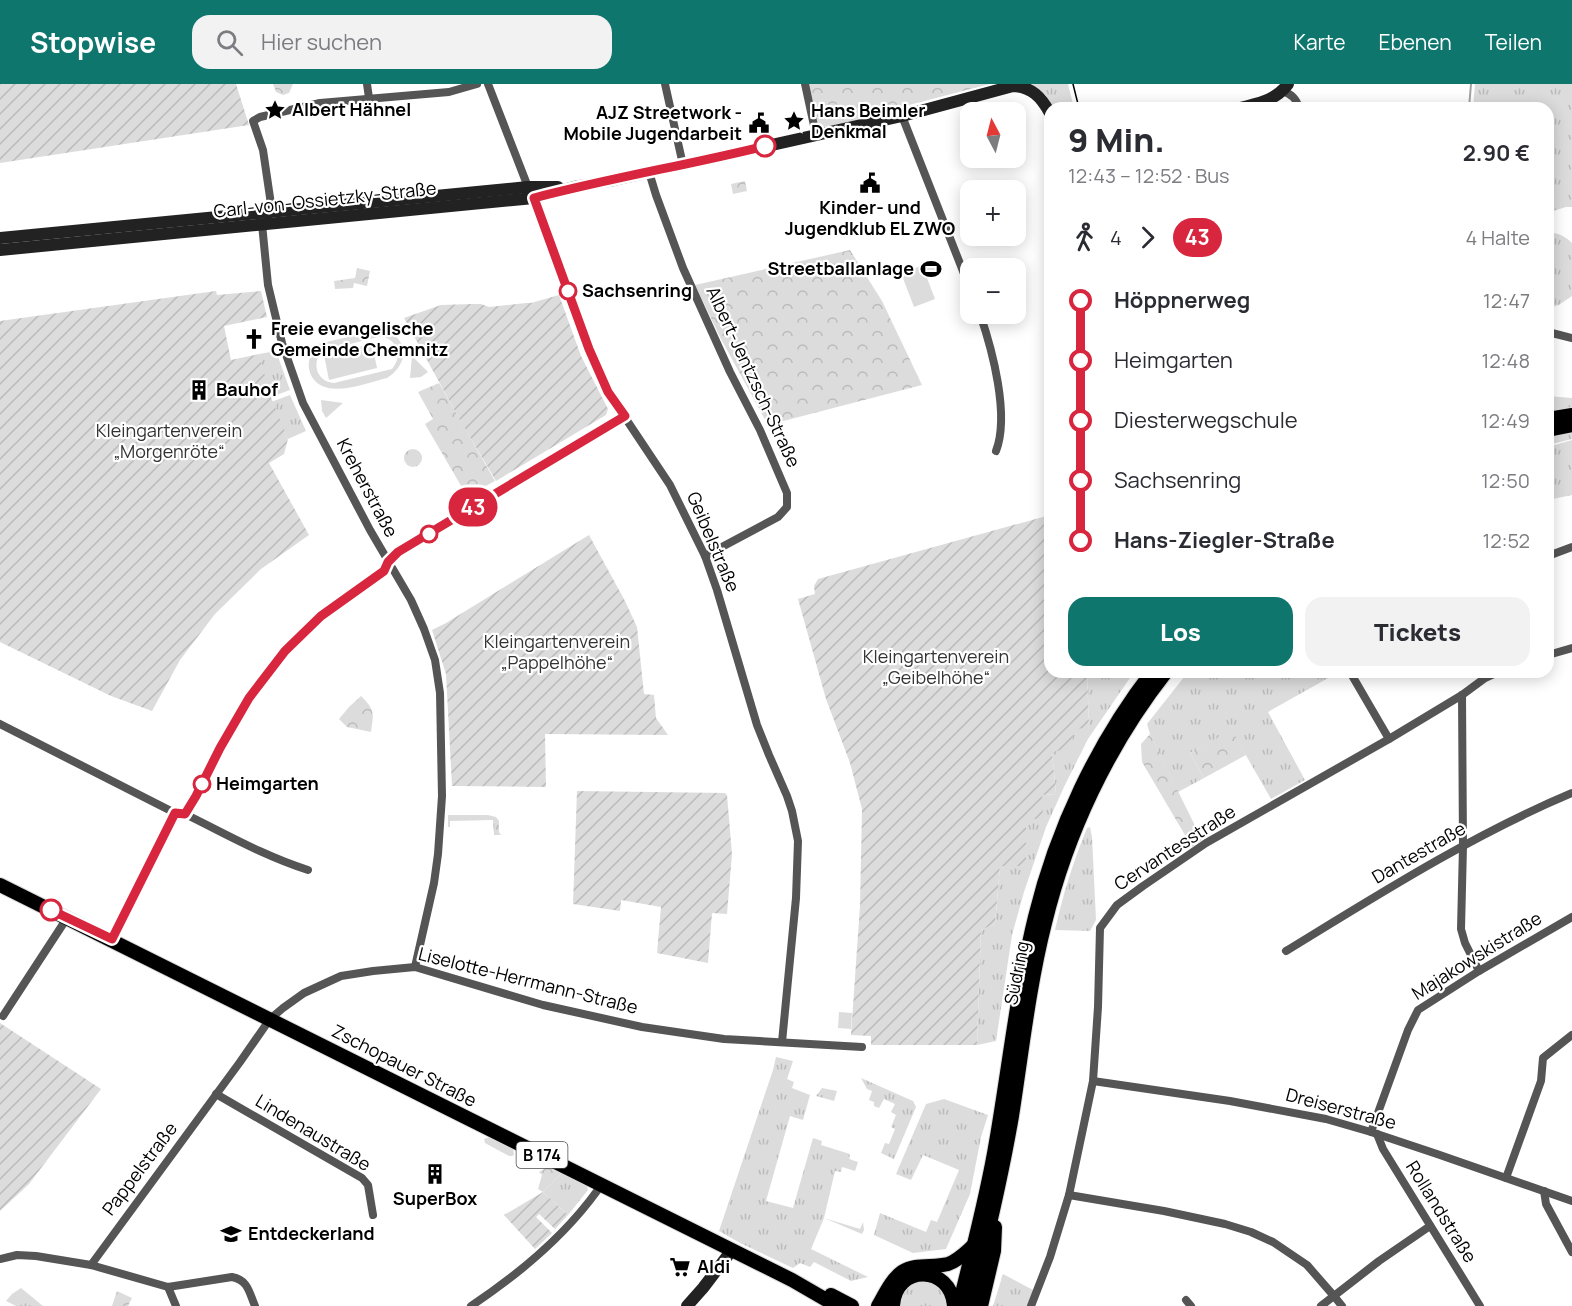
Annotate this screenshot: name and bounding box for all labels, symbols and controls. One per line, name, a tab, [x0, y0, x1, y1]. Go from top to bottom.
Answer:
search box	[192, 15, 612, 69]
text: Stopwise	[30, 23, 156, 61]
icon: search	[213, 26, 246, 59]
text: Hier suchen	[261, 27, 382, 57]
text: Karte	[1293, 28, 1345, 56]
text: Ebenen	[1378, 28, 1452, 56]
text: Teilen	[1485, 28, 1542, 56]
place label: Albert Hähnel	[292, 97, 411, 121]
place icon: Albert Hähnel	[263, 98, 287, 122]
place label: Hans Beimler Denkmal	[811, 98, 925, 143]
place label: AJZ Streetwork - Mobile Jugendarbeit	[563, 100, 742, 145]
north arrow	[960, 102, 1026, 168]
map controls	[960, 102, 1026, 324]
place icon: Hans Beimler Denkmal	[782, 109, 806, 133]
public building icon: AJZ Streetwork - Mobile Jugendarbeit	[747, 111, 771, 135]
text: 9 Min.	[1068, 117, 1165, 162]
unlabelled marker	[754, 135, 776, 157]
text: 2.90 €	[1463, 138, 1530, 168]
text: 12:43 – 12:52 · Bus	[1068, 162, 1230, 189]
public building icon: Kinder- und Jugendklub EL ZWO	[858, 171, 882, 195]
street label: Carl-von-Ossietzky-Straße	[212, 175, 437, 223]
button: +	[960, 180, 1026, 246]
place label: Kinder- und Jugendklub EL ZWO	[785, 195, 955, 240]
icon: walk	[1068, 221, 1101, 254]
icon: forward	[1131, 221, 1164, 254]
text: 43	[1185, 223, 1210, 251]
text: 4	[1110, 224, 1122, 251]
text: 4 Halte	[1465, 224, 1530, 251]
place label: Streetballanlage	[767, 256, 914, 280]
sports icon: Streetballanlage	[919, 257, 943, 281]
button: −	[960, 258, 1026, 324]
place label: Sachsenring	[582, 278, 692, 302]
marker: Sachsenring	[559, 282, 577, 300]
street label: Albert-Jentzsch-Straße	[701, 282, 806, 471]
text: Höppnerweg	[1114, 285, 1250, 315]
text: 12:47	[1483, 287, 1530, 314]
place label: Freie evangelische Gemeinde Chemnitz	[271, 316, 448, 361]
church icon: Freie evangelische Gemeinde Chemnitz	[242, 327, 266, 351]
text: Heimgarten	[1114, 345, 1233, 375]
text: 12:48	[1481, 347, 1530, 374]
place label: Bauhof	[216, 377, 278, 401]
building icon: Bauhof	[187, 378, 211, 402]
text: Diesterwegschule	[1114, 405, 1298, 435]
text: 12:49	[1481, 407, 1530, 434]
park label: Kleingartenverein „Morgenröte“	[96, 418, 242, 463]
street label: Kreherstraße	[332, 434, 404, 541]
text: Sachsenring	[1114, 465, 1241, 495]
text: 12:50	[1481, 467, 1530, 494]
line badge: 43	[446, 488, 500, 526]
street label: Geibelstraße	[682, 488, 746, 595]
text: 43	[461, 493, 486, 521]
unlabelled marker	[420, 525, 438, 543]
text: Hans-Ziegler-Straße	[1114, 525, 1335, 555]
text: 12:52	[1482, 527, 1530, 554]
button: Los	[1068, 597, 1293, 666]
button: Tickets	[1305, 597, 1530, 666]
park label: Kleingartenverein „Pappelhöhe“	[484, 629, 630, 674]
park label: Kleingartenverein „Geibelhöhe“	[863, 644, 1009, 689]
place label: Heimgarten	[216, 771, 319, 795]
marker: Heimgarten	[193, 775, 211, 793]
street label: Cervantesstraße	[1109, 799, 1240, 895]
street label: Dantestraße	[1367, 816, 1470, 889]
unlabelled marker	[40, 899, 62, 921]
street label: Majakowskistraße	[1407, 906, 1546, 1005]
street label: Südring	[998, 939, 1034, 1007]
street label: Liselotte-Herrmann-Straße	[416, 941, 641, 1019]
street label: Zschopauer Straße	[328, 1018, 481, 1112]
street label: Dreiserstraße	[1283, 1082, 1399, 1134]
street label: Lindenaustraße	[251, 1088, 376, 1176]
street label: Pappelstraße	[96, 1117, 182, 1220]
road number: B 174	[516, 1142, 568, 1168]
street label: Rollandstraße	[1401, 1156, 1483, 1267]
building icon: SuperBox	[423, 1162, 447, 1186]
place label: SuperBox	[393, 1186, 477, 1210]
place label: Entdeckerland	[248, 1221, 375, 1245]
school or university icon: Entdeckerland	[219, 1222, 243, 1246]
place label: Aldi	[697, 1254, 730, 1278]
supermarket icon: Aldi	[668, 1255, 692, 1279]

